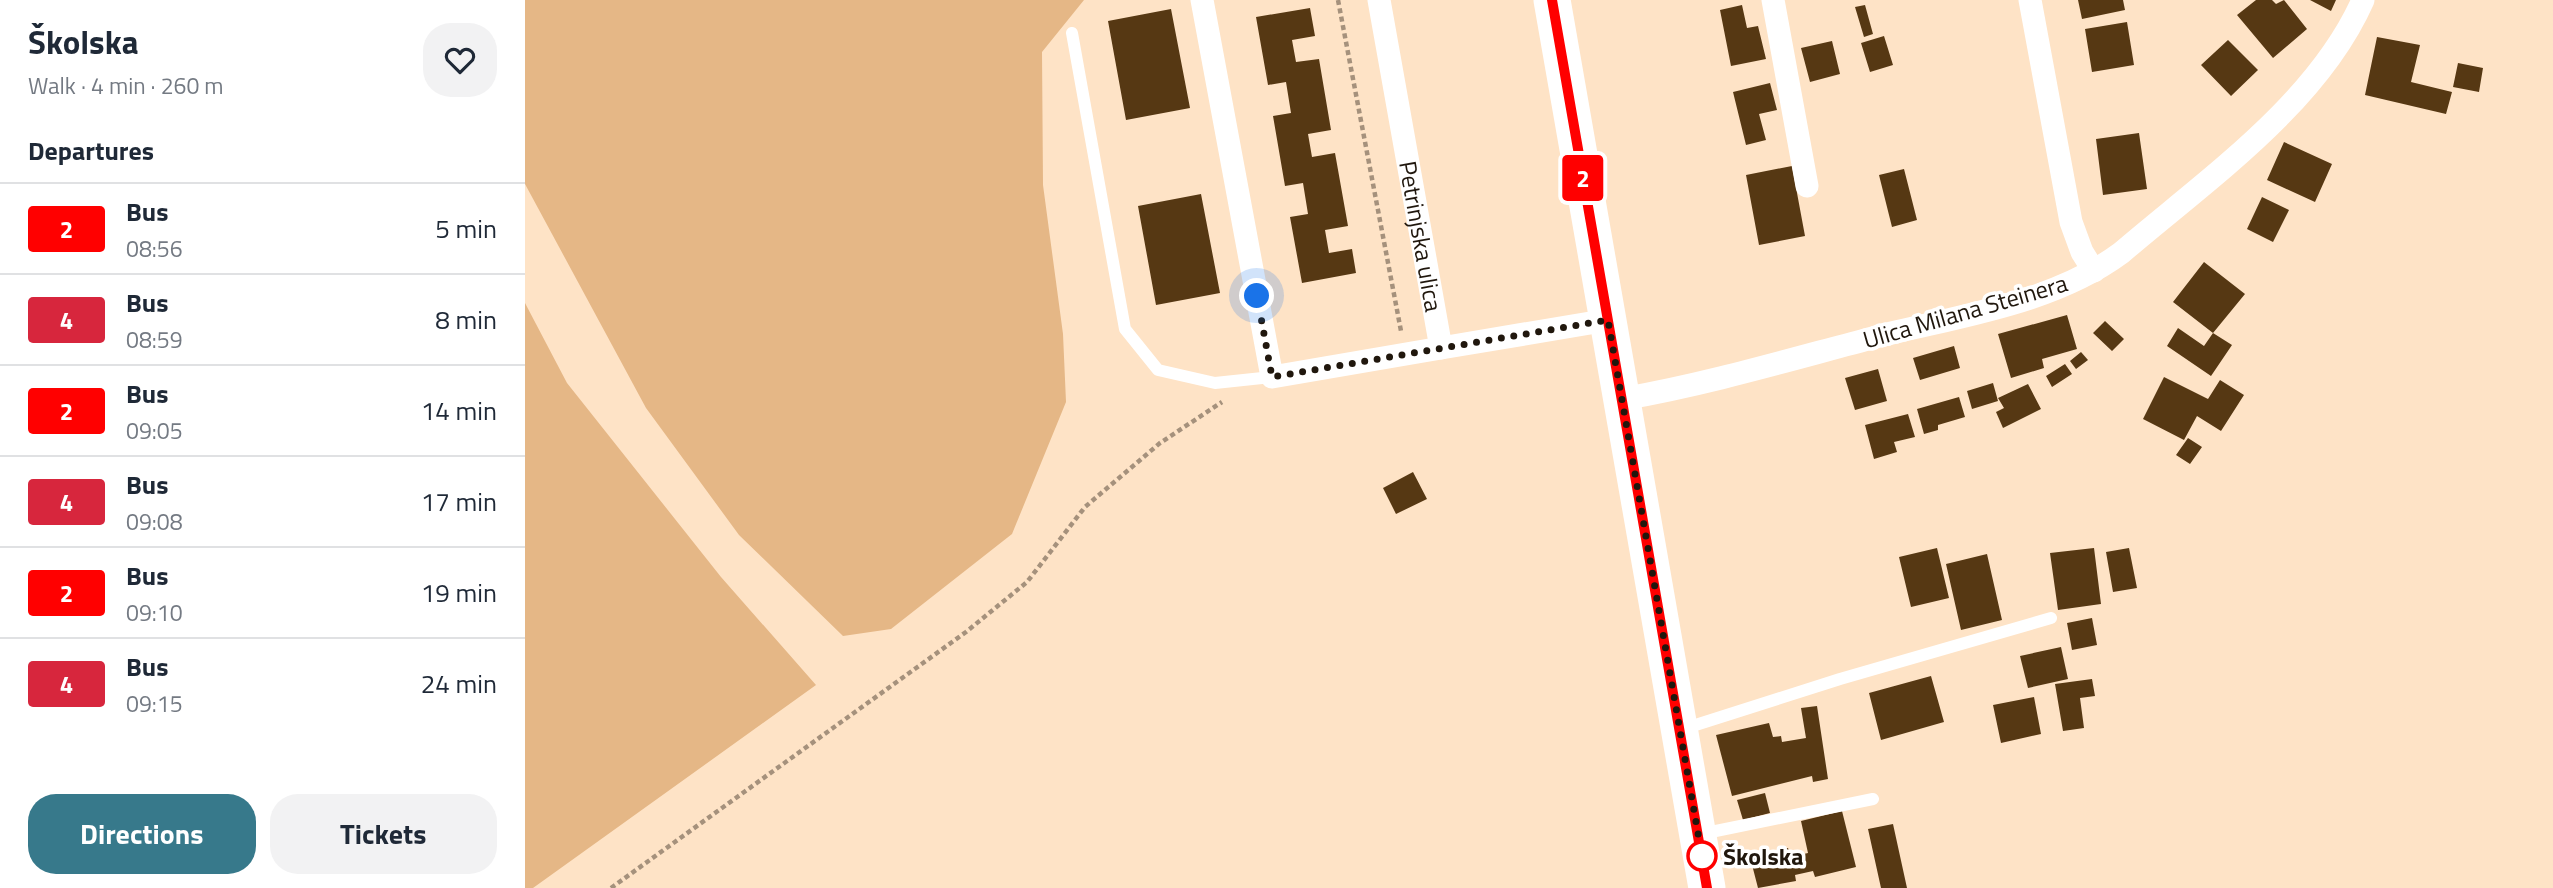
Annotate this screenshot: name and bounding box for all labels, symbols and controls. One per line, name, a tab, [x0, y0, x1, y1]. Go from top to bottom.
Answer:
text: Školska	[28, 17, 139, 67]
button: heart	[423, 23, 497, 97]
text: Walk · 4 min · 260 m	[28, 68, 224, 103]
text: Departures	[28, 131, 154, 170]
line badge: 2	[1560, 155, 1606, 201]
street label: Petrinjska ulica	[1390, 158, 1452, 314]
text: 2	[1576, 160, 1590, 196]
text: Bus	[126, 192, 168, 231]
text: 5 min	[435, 209, 497, 248]
text: 2	[60, 211, 73, 247]
text: 08:56	[126, 231, 183, 266]
street label: Ulica Milana Steinera	[1859, 265, 2071, 357]
your location	[1239, 278, 1274, 313]
text: Bus	[126, 283, 168, 322]
text: 8 min	[435, 300, 497, 339]
text: 4	[60, 302, 73, 338]
text: 08:59	[126, 322, 183, 357]
text: Bus	[126, 374, 168, 413]
text: 14 min	[421, 391, 497, 430]
text: 2	[60, 393, 73, 429]
text: 09:05	[126, 413, 183, 448]
text: Bus	[126, 465, 168, 504]
text: 17 min	[421, 482, 497, 521]
text: 4	[60, 484, 73, 520]
text: 09:08	[126, 504, 183, 539]
text: Bus	[126, 556, 168, 595]
text: 19 min	[421, 573, 497, 612]
text: 2	[60, 575, 73, 611]
text: 09:10	[126, 595, 183, 630]
text: Bus	[126, 647, 168, 686]
text: 24 min	[421, 664, 497, 703]
text: 4	[60, 666, 73, 702]
text: 09:15	[126, 686, 183, 721]
button: Directions	[28, 794, 256, 874]
button: Tickets	[270, 794, 497, 874]
place label: Školska	[1723, 838, 1803, 874]
marker: Školska	[1687, 841, 1717, 871]

